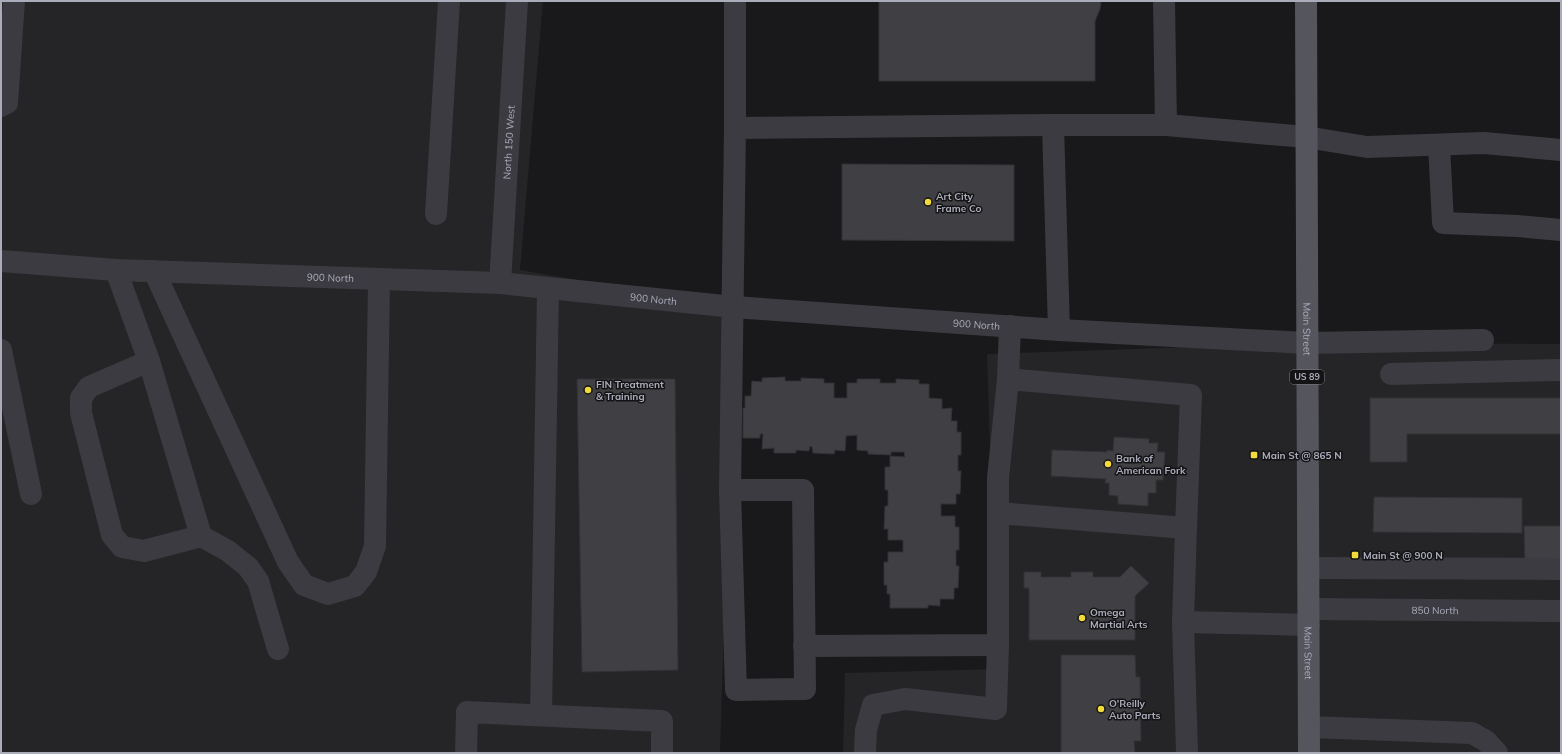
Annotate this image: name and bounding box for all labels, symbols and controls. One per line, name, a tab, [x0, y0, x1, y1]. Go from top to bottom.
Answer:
street label: North 150 West	[500, 104, 518, 180]
place label: Art City Frame Co	[936, 190, 981, 215]
marker: Art City Frame Co	[923, 197, 933, 207]
street label: 900 North	[307, 270, 354, 285]
street label: 900 North	[629, 290, 678, 308]
street label: Main Street	[1300, 302, 1313, 356]
street label: 900 North	[953, 317, 1001, 333]
road number: US 89	[1290, 370, 1324, 384]
place label: FIN Treatment & Training	[596, 378, 664, 403]
marker: FIN Treatment & Training	[583, 385, 593, 395]
place label: Main St @ 865 N	[1262, 449, 1342, 462]
marker: Main St @ 865 N	[1249, 450, 1259, 460]
place label: Bank of American Fork	[1116, 452, 1186, 477]
marker: Bank of American Fork	[1103, 459, 1113, 469]
place label: Main St @ 900 N	[1363, 549, 1443, 562]
marker: Main St @ 900 N	[1350, 550, 1360, 560]
street label: 850 North	[1411, 604, 1459, 617]
place label: Omega Martial Arts	[1090, 606, 1148, 631]
marker: Omega Martial Arts	[1077, 613, 1087, 623]
street label: Main Street	[1301, 626, 1315, 680]
place label: O'Reilly Auto Parts	[1109, 697, 1161, 722]
marker: O'Reilly Auto Parts	[1096, 704, 1106, 714]

